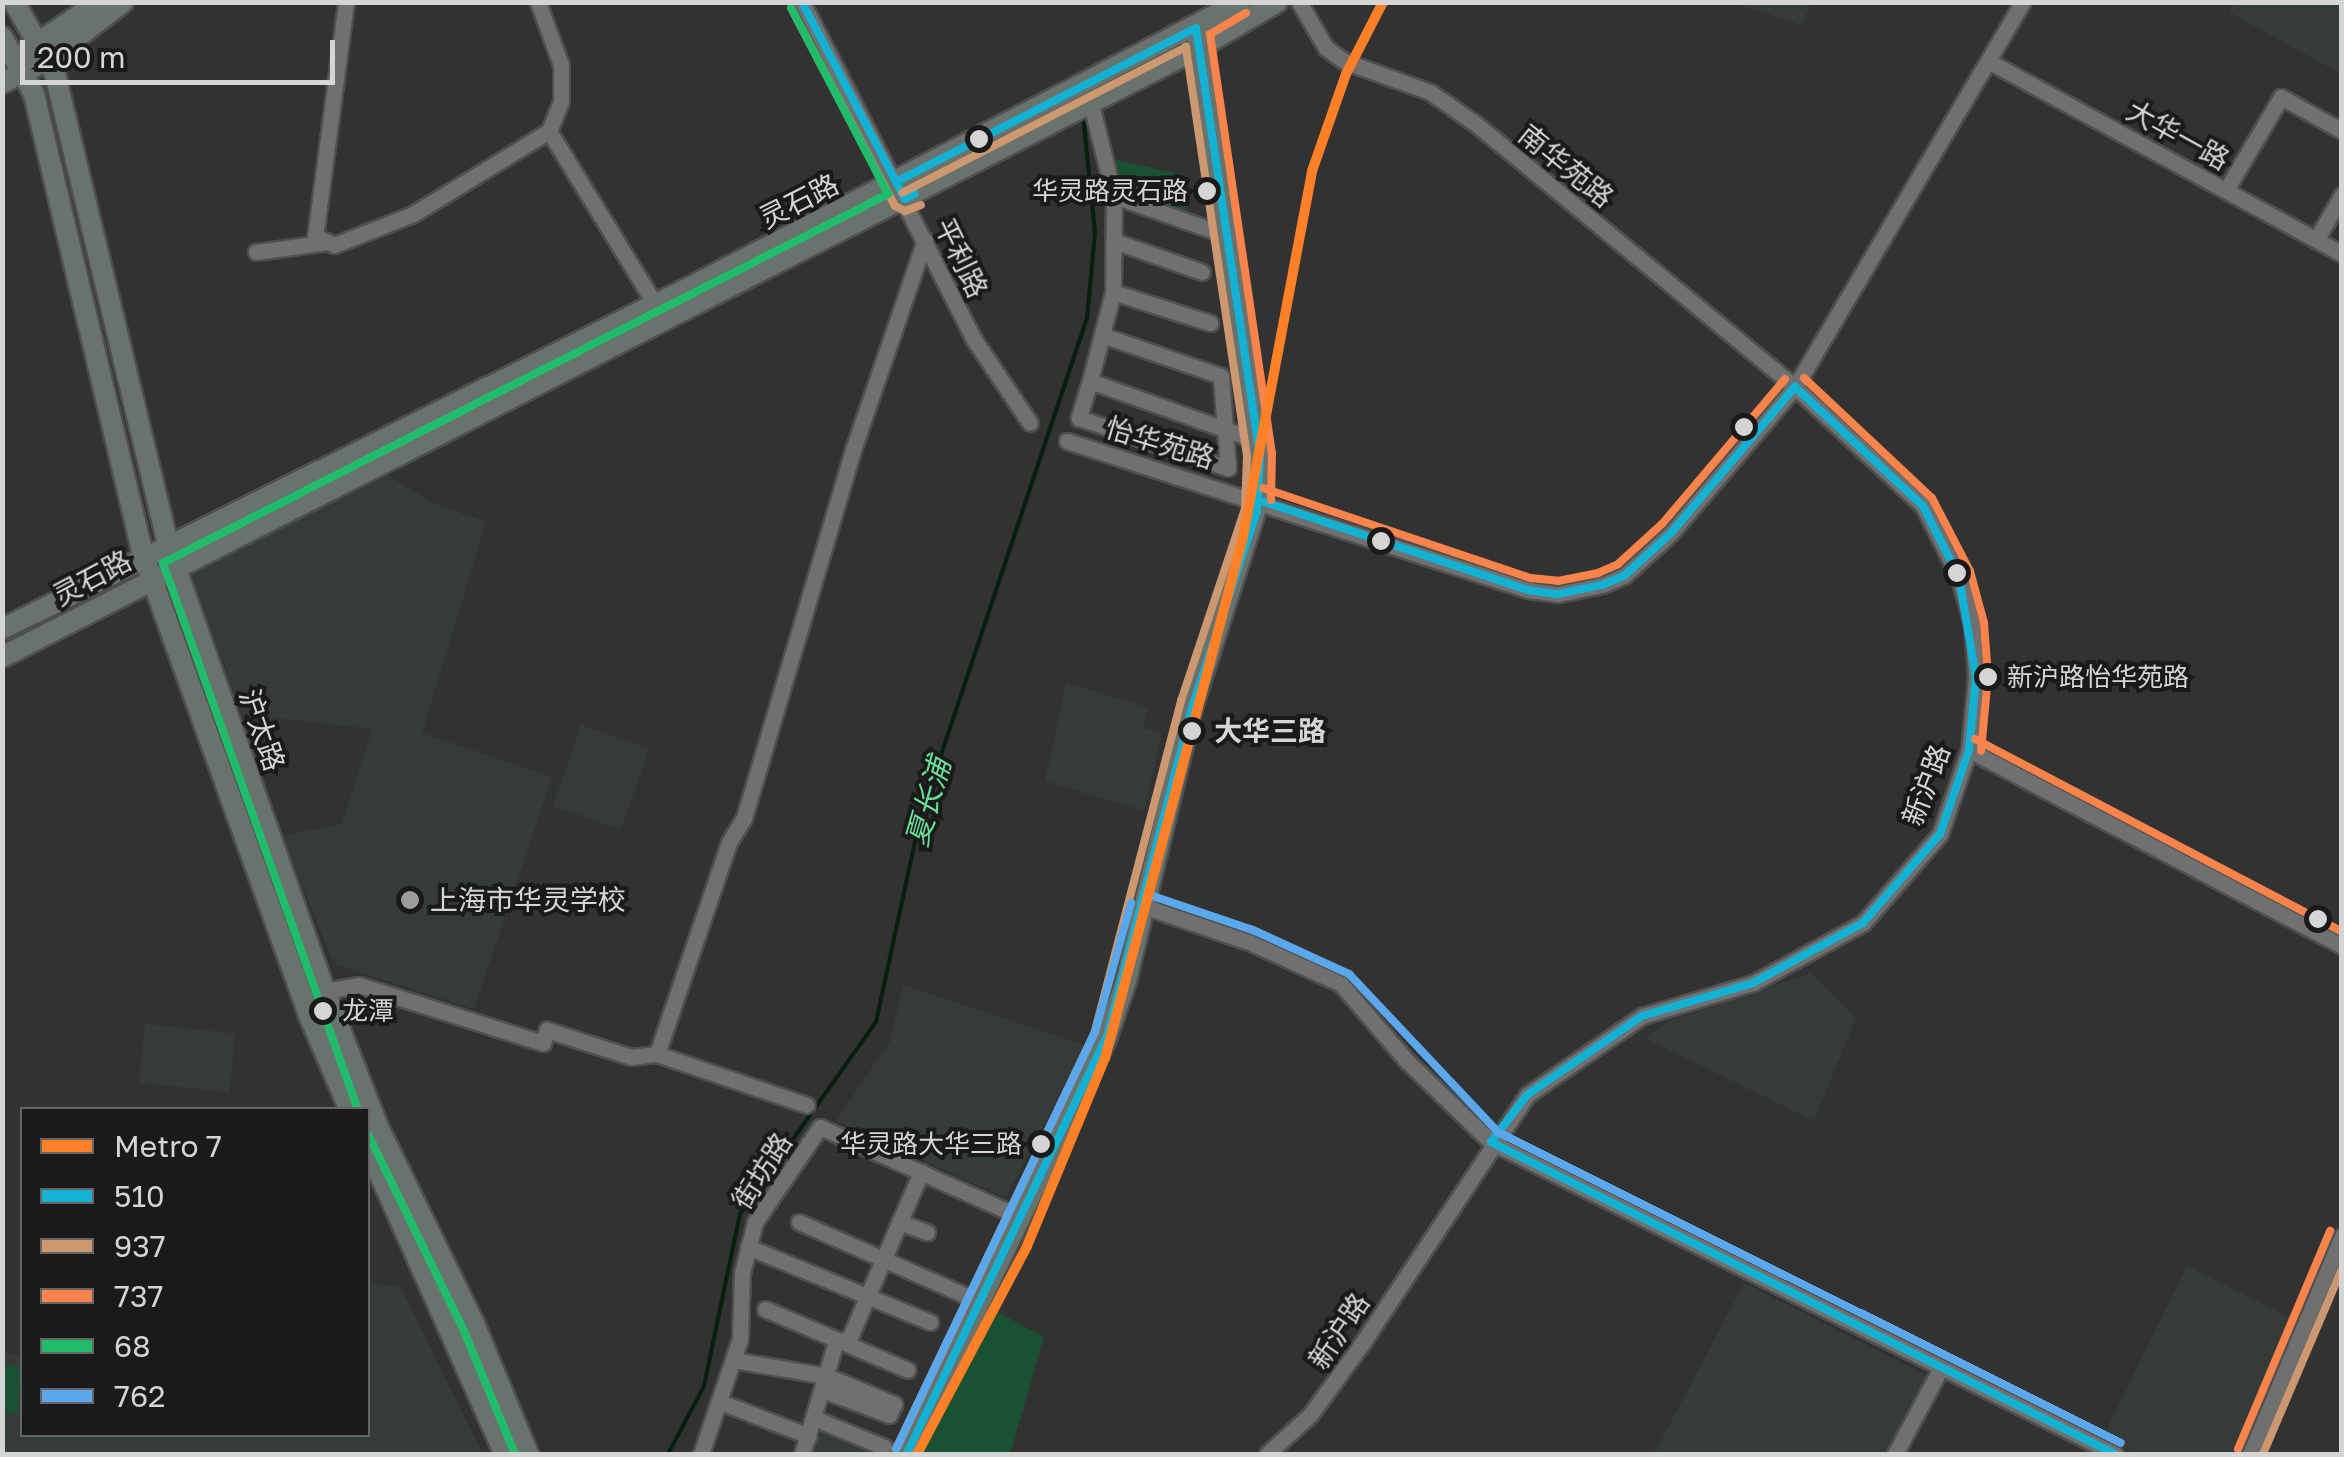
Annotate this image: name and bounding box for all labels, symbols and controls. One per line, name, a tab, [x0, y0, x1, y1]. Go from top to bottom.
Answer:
scale bar	[25, 20, 340, 82]
text: 200 m	[37, 39, 126, 75]
street label: 大华一路	[2121, 93, 2235, 177]
street label: 南华苑路	[1512, 118, 1620, 214]
unlabelled marker	[969, 129, 989, 149]
street label: 灵石路	[754, 167, 844, 235]
place label: 华灵路灵石路	[1032, 175, 1188, 207]
marker: 华灵路灵石路	[1197, 181, 1217, 201]
street label: 平利路	[927, 213, 995, 303]
street label: 怡华苑路	[1102, 411, 1218, 475]
unlabelled marker	[1734, 417, 1754, 437]
unlabelled marker	[1371, 531, 1391, 551]
street label: 灵石路	[47, 543, 137, 613]
unlabelled marker	[1947, 563, 1967, 583]
place label: 新沪路怡华苑路	[2007, 661, 2189, 693]
marker: 新沪路怡华苑路	[1978, 667, 1998, 687]
street label: 沪太路	[232, 685, 292, 775]
place label: 大华三路	[1214, 714, 1326, 748]
marker: 大华三路	[1179, 718, 1205, 744]
street label: 新沪路	[1895, 740, 1957, 830]
water label: 夏长浦	[898, 754, 958, 850]
place label: 上海市华灵学校	[430, 883, 626, 917]
marker: 上海市华灵学校	[399, 889, 421, 911]
unlabelled marker	[2308, 909, 2328, 929]
place label: 龙潭	[342, 995, 394, 1027]
marker: 龙潭	[313, 1001, 333, 1021]
legend	[20, 1107, 370, 1437]
street label: 街坊路	[725, 1127, 799, 1215]
text: Metro 7	[114, 1128, 222, 1164]
place label: 华灵路大华三路	[840, 1128, 1022, 1160]
marker: 华灵路大华三路	[1031, 1134, 1051, 1154]
text: 510	[114, 1178, 165, 1214]
text: 937	[114, 1228, 166, 1264]
text: 737	[114, 1278, 163, 1314]
street label: 新沪路	[1302, 1287, 1376, 1375]
text: 68	[114, 1328, 150, 1364]
text: 762	[114, 1378, 165, 1414]

